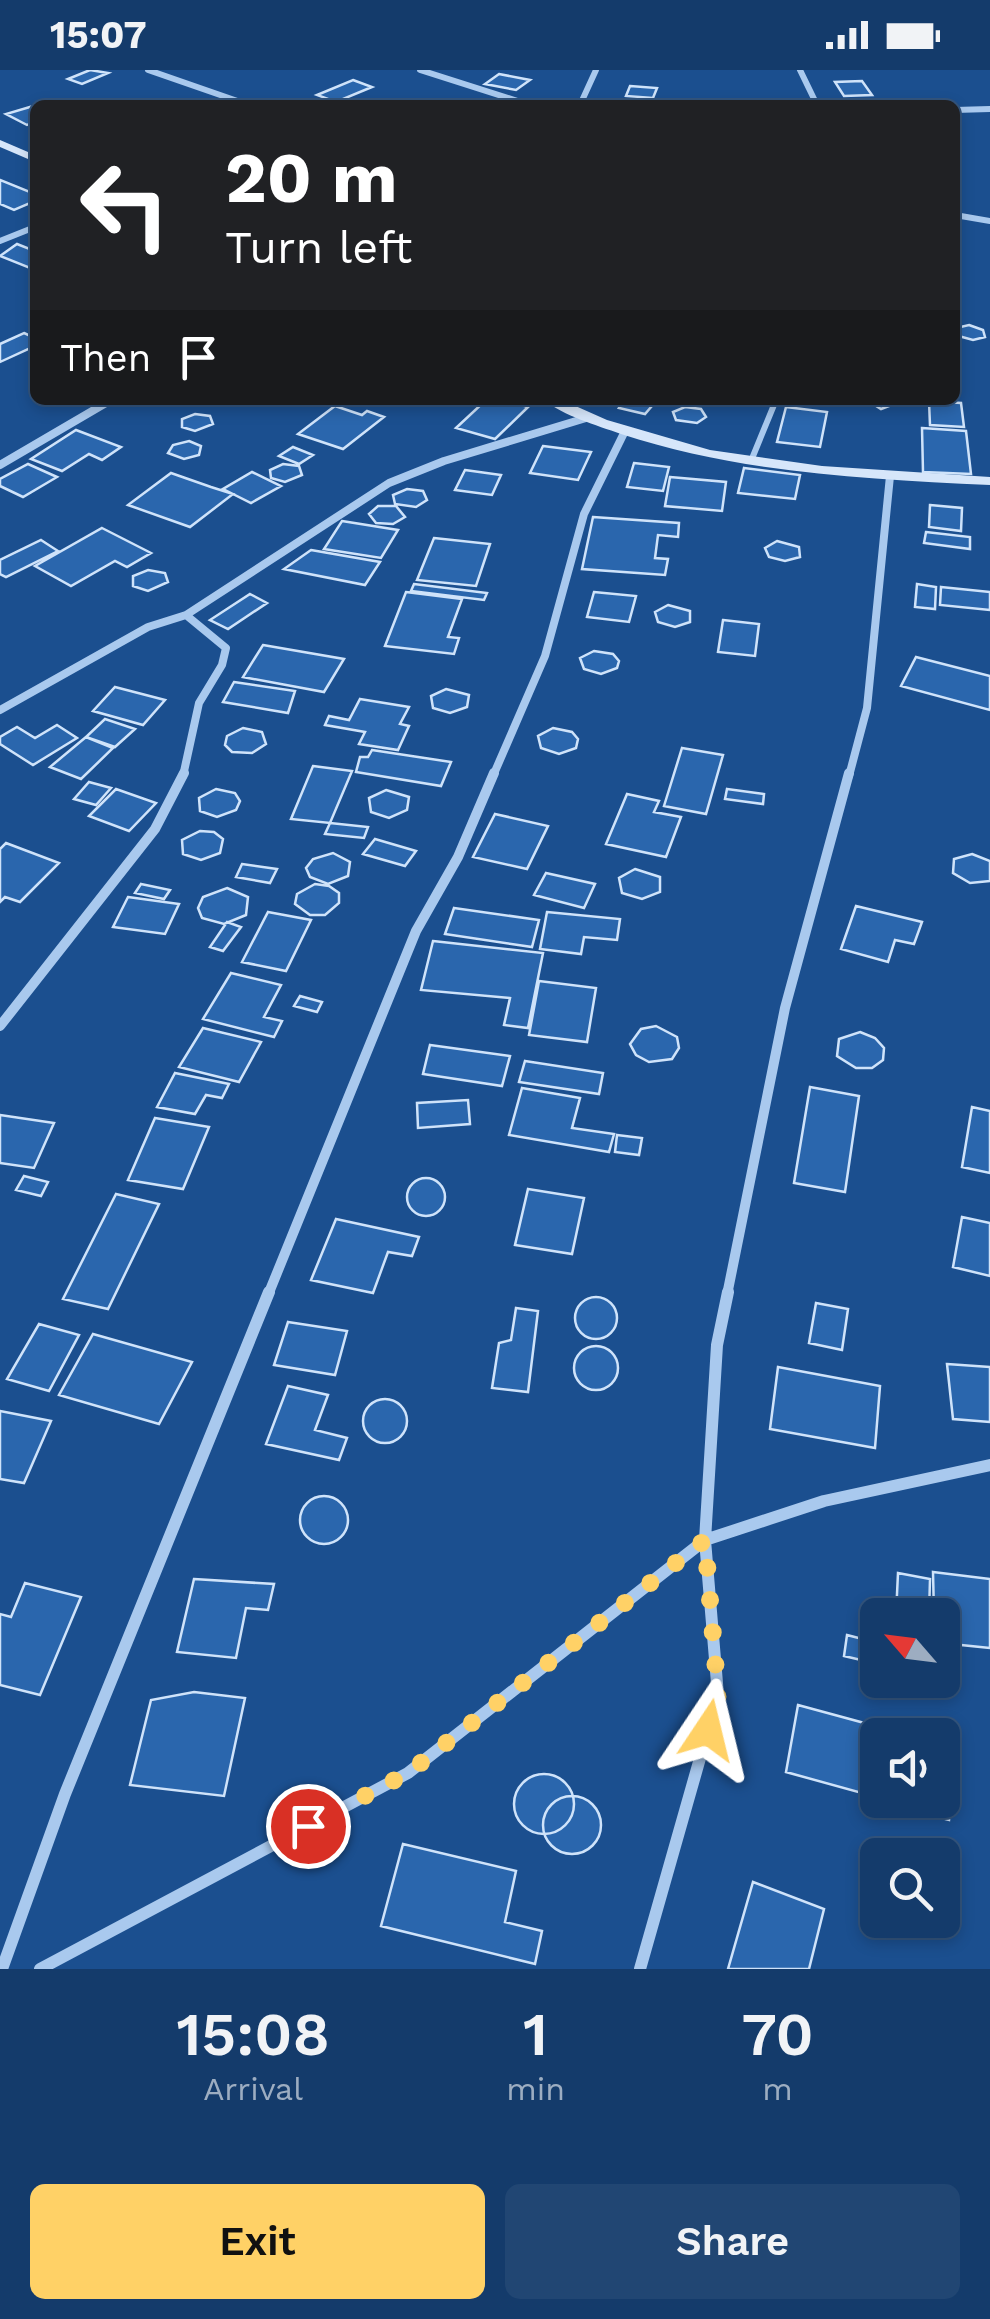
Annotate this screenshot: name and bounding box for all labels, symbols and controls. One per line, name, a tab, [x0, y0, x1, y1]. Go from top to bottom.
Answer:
text: 15:07	[50, 13, 147, 57]
text: 20 m	[225, 137, 398, 219]
icon: left	[60, 140, 190, 270]
text: Turn left	[225, 221, 412, 274]
icon: arrive	[171, 330, 226, 385]
text: Then	[60, 336, 151, 380]
north arrow	[860, 1598, 960, 1698]
map controls	[860, 1598, 960, 1938]
position arrow	[656, 1678, 760, 1782]
button: sound	[860, 1718, 960, 1818]
pin	[266, 1784, 351, 1869]
icon: arrive	[281, 1799, 336, 1854]
button: search	[860, 1838, 960, 1938]
text: 15:08	[176, 1999, 330, 2070]
text: 1	[523, 1999, 548, 2070]
text: 70	[741, 1999, 814, 2070]
text: Arrival	[203, 2070, 303, 2108]
text: min	[506, 2070, 565, 2108]
text: m	[762, 2070, 793, 2108]
button: Exit	[30, 2184, 485, 2299]
button: Share	[505, 2184, 960, 2299]

